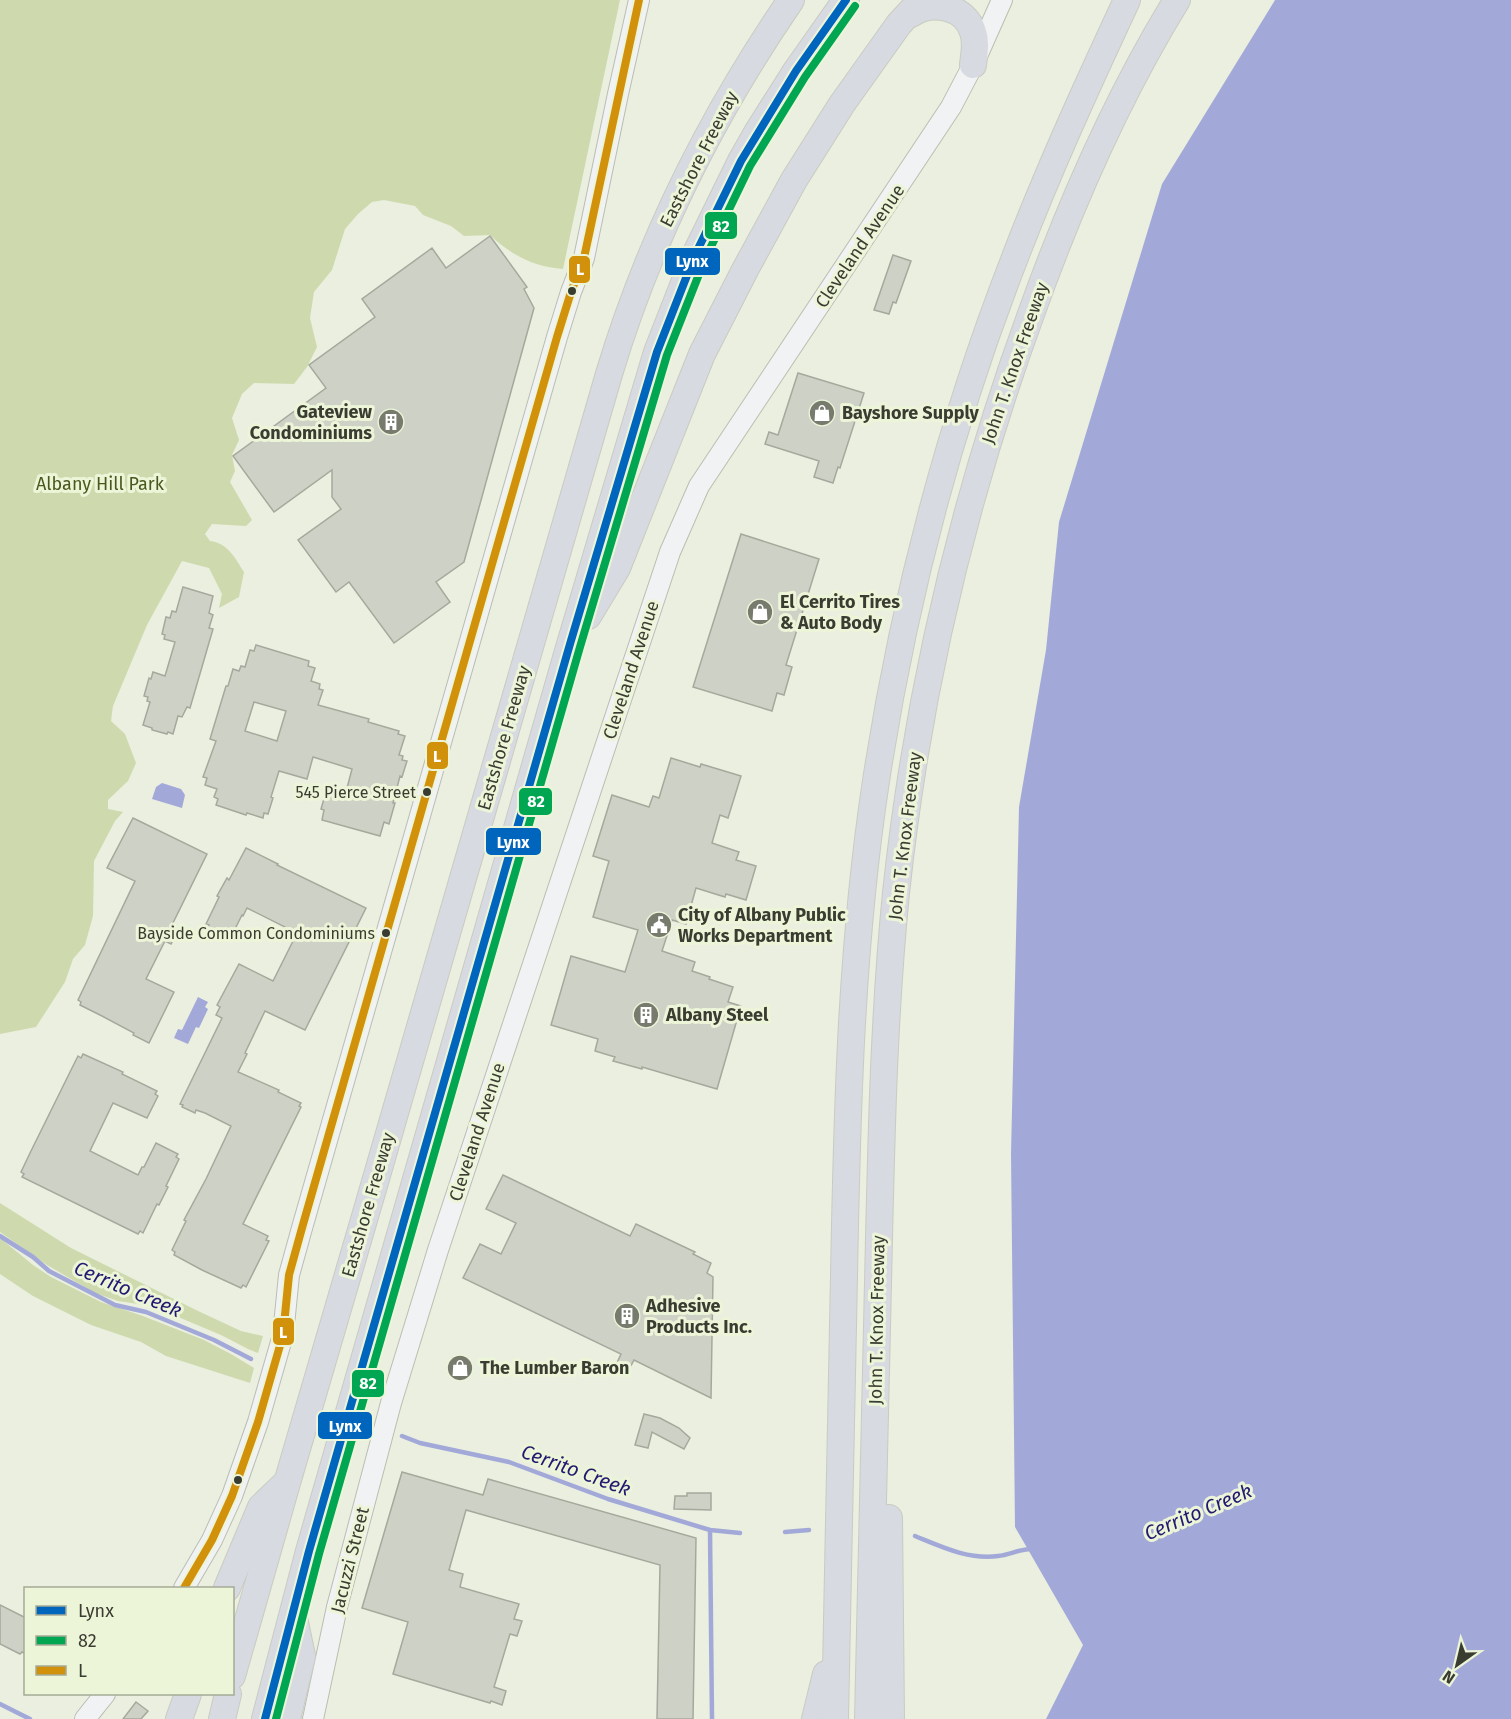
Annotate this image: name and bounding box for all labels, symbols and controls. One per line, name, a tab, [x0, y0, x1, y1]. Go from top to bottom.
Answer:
street label: Eastshore Freeway	[655, 87, 743, 231]
street label: Cleveland Avenue	[811, 180, 909, 312]
line badge: 82	[704, 211, 738, 240]
text: 82	[712, 217, 730, 236]
line badge: Lynx	[664, 247, 721, 276]
text: Lynx	[676, 252, 709, 271]
line badge: L	[568, 255, 591, 284]
text: L	[576, 260, 584, 279]
street label: John T. Knox Freeway	[977, 279, 1053, 447]
unlabelled marker	[566, 285, 578, 297]
shop icon: Bayshore Supply	[807, 398, 837, 428]
place label: Gateview Condominiums	[250, 401, 373, 444]
place label: Bayshore Supply	[842, 402, 980, 424]
building icon: Gateview Condominiums	[376, 407, 406, 437]
park label: Albany Hill Park	[36, 473, 165, 495]
place label: El Cerrito Tires & Auto Body	[780, 591, 900, 634]
shop icon: El Cerrito Tires & Auto Body	[745, 597, 775, 627]
street label: Cleveland Avenue	[598, 598, 664, 742]
street label: Eastshore Freeway	[473, 663, 535, 813]
line badge: L	[426, 741, 449, 770]
text: L	[433, 747, 441, 766]
street label: John T. Knox Freeway	[884, 750, 926, 921]
place label: 545 Pierce Street	[295, 783, 416, 802]
marker: 545 Pierce Street	[421, 786, 433, 798]
line badge: 82	[518, 787, 553, 816]
text: 82	[527, 792, 545, 811]
line badge: Lynx	[485, 827, 542, 856]
text: Lynx	[497, 833, 530, 852]
place label: City of Albany Public Works Department	[678, 904, 846, 947]
public building icon: City of Albany Public Works Department	[644, 910, 674, 940]
place label: Bayside Common Condominiums	[137, 924, 375, 943]
marker: Bayside Common Condominiums	[380, 927, 392, 939]
building icon: Albany Steel	[631, 1000, 661, 1030]
place label: Albany Steel	[665, 1004, 769, 1026]
street label: Cleveland Avenue	[444, 1060, 510, 1204]
street label: Eastshore Freeway	[337, 1130, 399, 1280]
street label: John T. Knox Freeway	[865, 1235, 889, 1405]
water label: Cerrito Creek	[71, 1256, 186, 1322]
place label: Adhesive Products Inc.	[645, 1295, 752, 1338]
building icon: Adhesive Products Inc.	[612, 1301, 642, 1331]
line badge: L	[272, 1317, 295, 1346]
text: L	[279, 1323, 287, 1342]
shop icon: The Lumber Baron	[445, 1353, 475, 1383]
place label: The Lumber Baron	[480, 1357, 630, 1379]
line badge: 82	[351, 1369, 385, 1398]
text: 82	[359, 1374, 377, 1393]
line badge: Lynx	[317, 1411, 373, 1440]
text: Lynx	[329, 1417, 362, 1436]
water label: Cerrito Creek	[518, 1439, 634, 1501]
unlabelled marker	[232, 1474, 244, 1486]
water label: Cerrito Creek	[1141, 1479, 1256, 1545]
street label: Jacuzzi Street	[326, 1504, 374, 1615]
legend	[24, 1587, 234, 1695]
text: Lynx	[78, 1600, 114, 1622]
text: 82	[78, 1630, 97, 1652]
north arrow	[1427, 1635, 1487, 1695]
text: L	[78, 1660, 87, 1682]
text: N	[1439, 1666, 1459, 1688]

